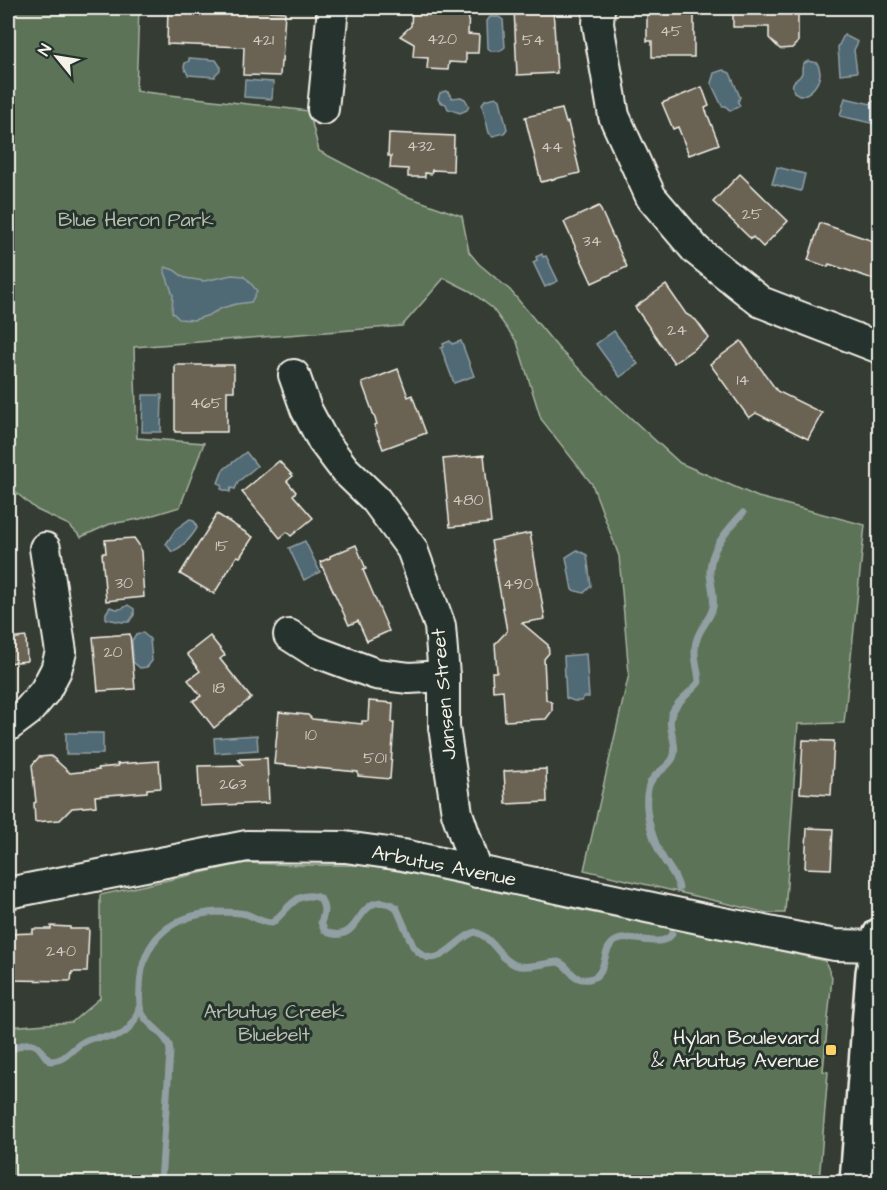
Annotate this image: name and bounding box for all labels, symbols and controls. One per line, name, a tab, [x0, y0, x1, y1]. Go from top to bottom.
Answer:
house number: 45	[660, 20, 683, 42]
north arrow	[27, 27, 87, 87]
house number: 420	[427, 28, 457, 50]
house number: 421	[252, 29, 274, 51]
house number: 54	[522, 29, 544, 51]
text: N	[33, 40, 57, 60]
house number: 432	[407, 135, 435, 157]
house number: 44	[541, 136, 563, 158]
house number: 25	[742, 203, 763, 225]
park label: Blue Heron Park	[58, 206, 214, 234]
house number: 34	[582, 230, 602, 252]
house number: 24	[667, 319, 687, 341]
house number: 14	[737, 369, 750, 391]
house number: 465	[190, 392, 223, 414]
house number: 480	[452, 489, 484, 511]
house number: 15	[215, 535, 229, 557]
house number: 30	[115, 572, 133, 594]
house number: 490	[503, 573, 533, 595]
street label: Jansen Street	[424, 627, 464, 761]
house number: 20	[103, 641, 123, 663]
house number: 18	[213, 677, 225, 699]
house number: 10	[305, 724, 317, 746]
house number: 501	[363, 747, 387, 769]
house number: 263	[219, 773, 247, 795]
street label: Arbutus Avenue	[369, 838, 519, 894]
house number: 240	[46, 940, 76, 962]
park label: Arbutus Creek Bluebelt	[204, 998, 344, 1049]
place label: Hylan Boulevard & Arbutus Avenue	[651, 1024, 819, 1075]
marker: Hylan Boulevard & Arbutus Avenue	[824, 1043, 838, 1057]

